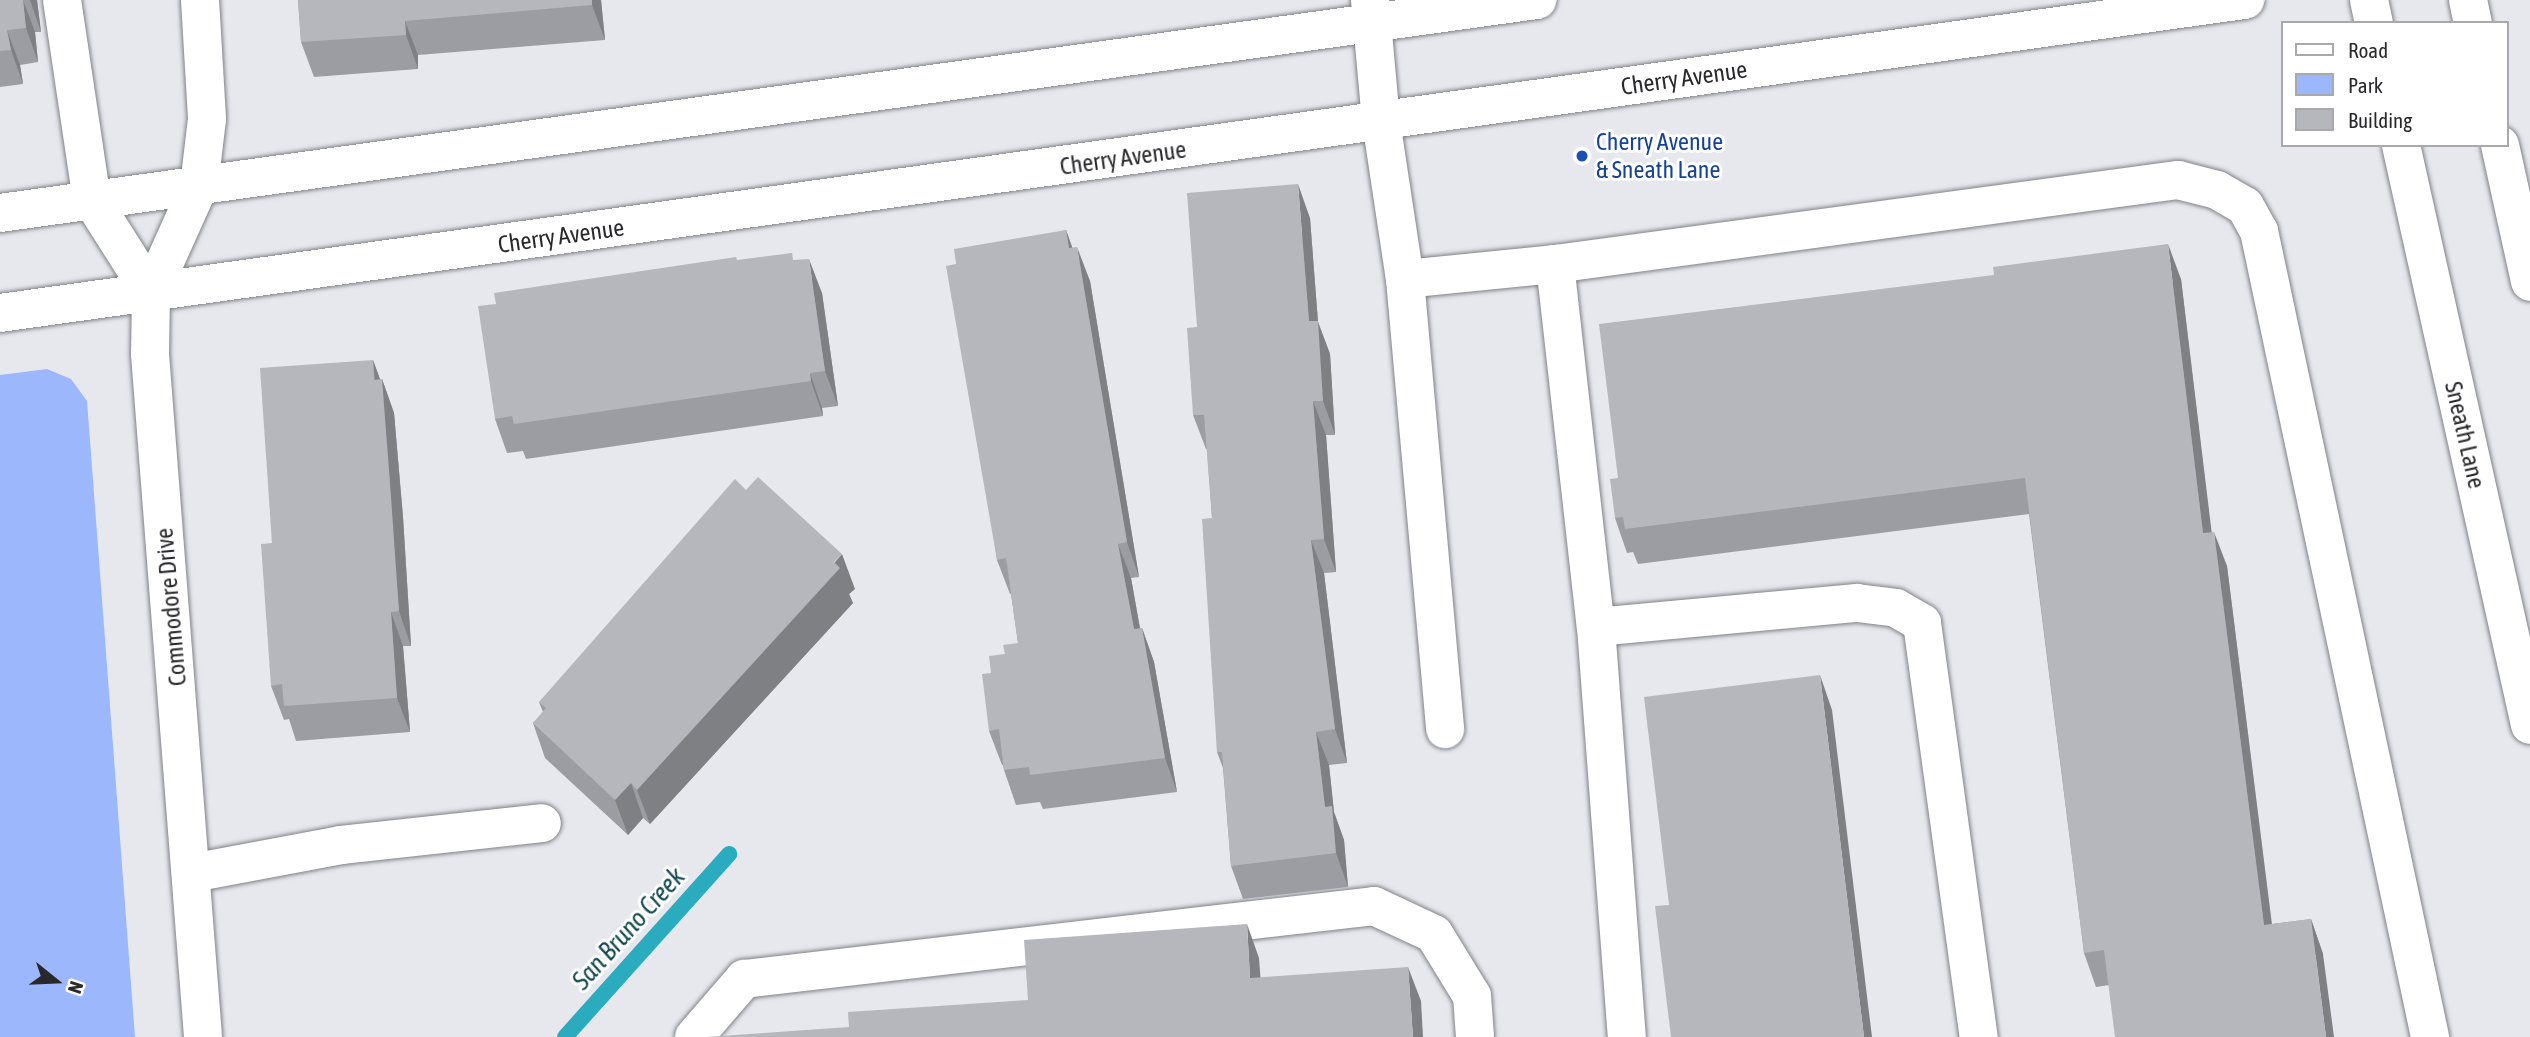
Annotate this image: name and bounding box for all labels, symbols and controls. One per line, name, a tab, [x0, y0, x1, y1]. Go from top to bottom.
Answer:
legend	[2282, 21, 2509, 147]
text: Road	[2348, 38, 2388, 62]
street label: Cherry Avenue	[1619, 55, 1749, 101]
text: Park	[2348, 73, 2383, 97]
text: Building	[2348, 108, 2412, 132]
place label: Cherry Avenue & Sneath Lane	[1596, 128, 1723, 184]
street label: Cherry Avenue	[1058, 135, 1188, 181]
marker: Cherry Avenue & Sneath Lane	[1574, 148, 1590, 164]
street label: Cherry Avenue	[496, 213, 626, 259]
street label: Sneath Lane	[2439, 379, 2491, 491]
street label: Commodore Drive	[150, 527, 192, 687]
water label: San Bruno Creek	[566, 862, 692, 996]
north arrow	[21, 946, 91, 1016]
text: N	[64, 979, 88, 996]

